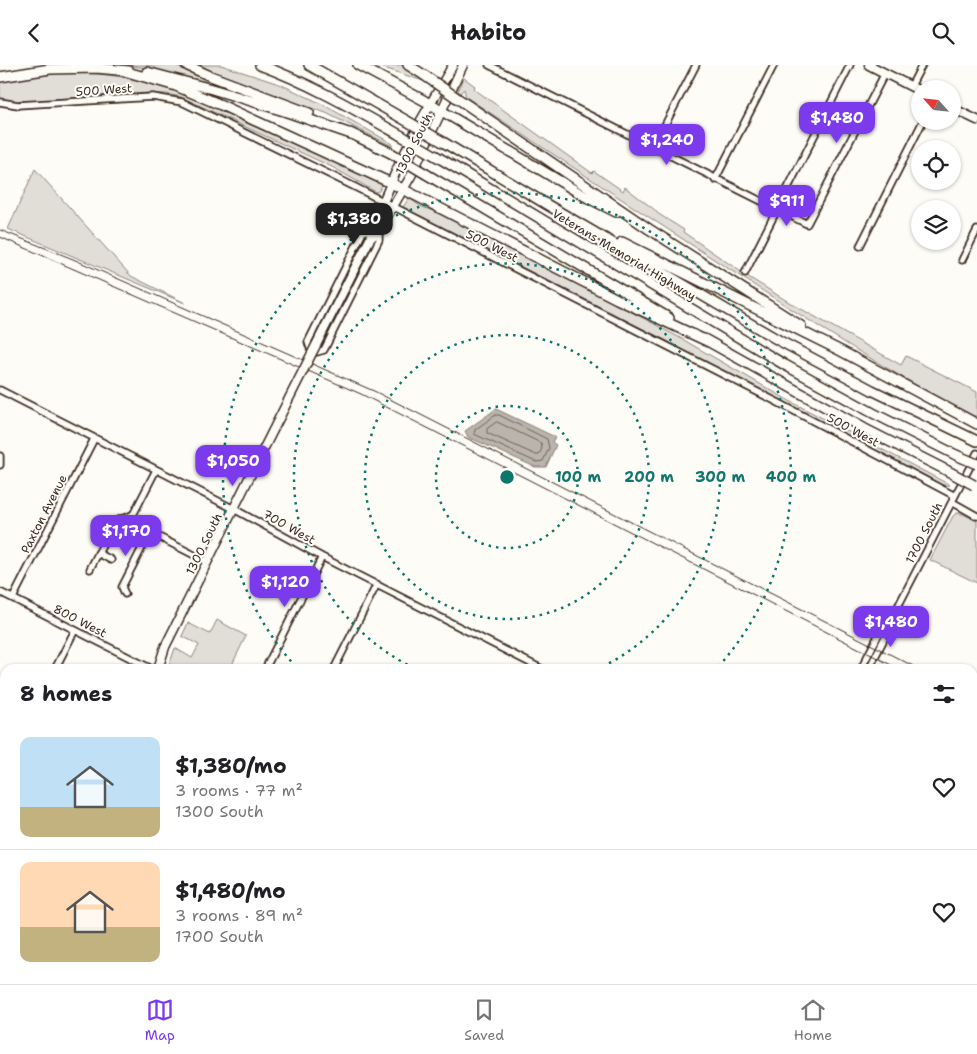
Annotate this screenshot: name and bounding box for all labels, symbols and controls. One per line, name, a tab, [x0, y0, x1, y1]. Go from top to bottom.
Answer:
text: Habito	[451, 18, 526, 47]
icon: back	[20, 19, 48, 47]
icon: search	[929, 19, 957, 47]
street label: 500 West	[75, 80, 133, 100]
north arrow	[911, 80, 961, 130]
map controls	[911, 80, 961, 250]
pin: $1,480	[796, 101, 878, 144]
text: $1,480	[810, 107, 864, 128]
street label: 1300 South	[392, 111, 436, 177]
pin: $1,240	[626, 123, 708, 166]
text: $1,240	[640, 129, 694, 150]
button: locate	[911, 140, 961, 190]
pin: $911	[757, 185, 817, 227]
text: $911	[769, 190, 805, 211]
button: layers	[911, 200, 961, 250]
pin: $1,380	[313, 203, 395, 245]
street label: Veterans Memorial Highway	[549, 206, 699, 304]
text: $1,380	[327, 208, 381, 229]
street label: 500 West	[463, 226, 521, 266]
street label: 500 West	[824, 410, 882, 450]
pin: $1,050	[192, 445, 274, 487]
text: $1,050	[206, 450, 260, 471]
text: 100 m	[555, 467, 601, 487]
text: 200 m	[624, 467, 674, 487]
text: 300 m	[695, 467, 745, 487]
text: 400 m	[766, 467, 816, 487]
centre of rings	[498, 468, 516, 486]
street label: Paxton Avenue	[17, 472, 71, 556]
street label: 1700 South	[902, 500, 946, 566]
street label: 700 West	[260, 506, 318, 548]
street label: 1300 South	[182, 511, 226, 577]
pin: $1,170	[85, 515, 167, 557]
text: $1,170	[101, 520, 151, 541]
pin: $1,120	[244, 565, 326, 608]
text: $1,120	[261, 571, 309, 592]
street label: 800 West	[51, 601, 109, 641]
pin: $1,480	[850, 605, 932, 648]
text: $1,480	[864, 611, 918, 632]
text: 8 homes	[20, 680, 112, 708]
icon: filters	[930, 680, 958, 708]
text: $1,380/mo	[175, 752, 287, 780]
icon: home	[60, 757, 120, 817]
icon: heart	[930, 773, 958, 801]
text: 3 rooms · 77 m²	[175, 780, 303, 801]
text: 1300 South	[175, 801, 264, 822]
text: $1,480/mo	[175, 877, 286, 905]
icon: home	[60, 882, 120, 942]
icon: heart	[930, 898, 958, 926]
text: 3 rooms · 89 m²	[175, 905, 303, 926]
text: 1700 South	[175, 926, 264, 947]
tab: Map	[145, 996, 175, 1044]
tab: Saved	[464, 996, 504, 1044]
tab: Home	[794, 996, 832, 1044]

